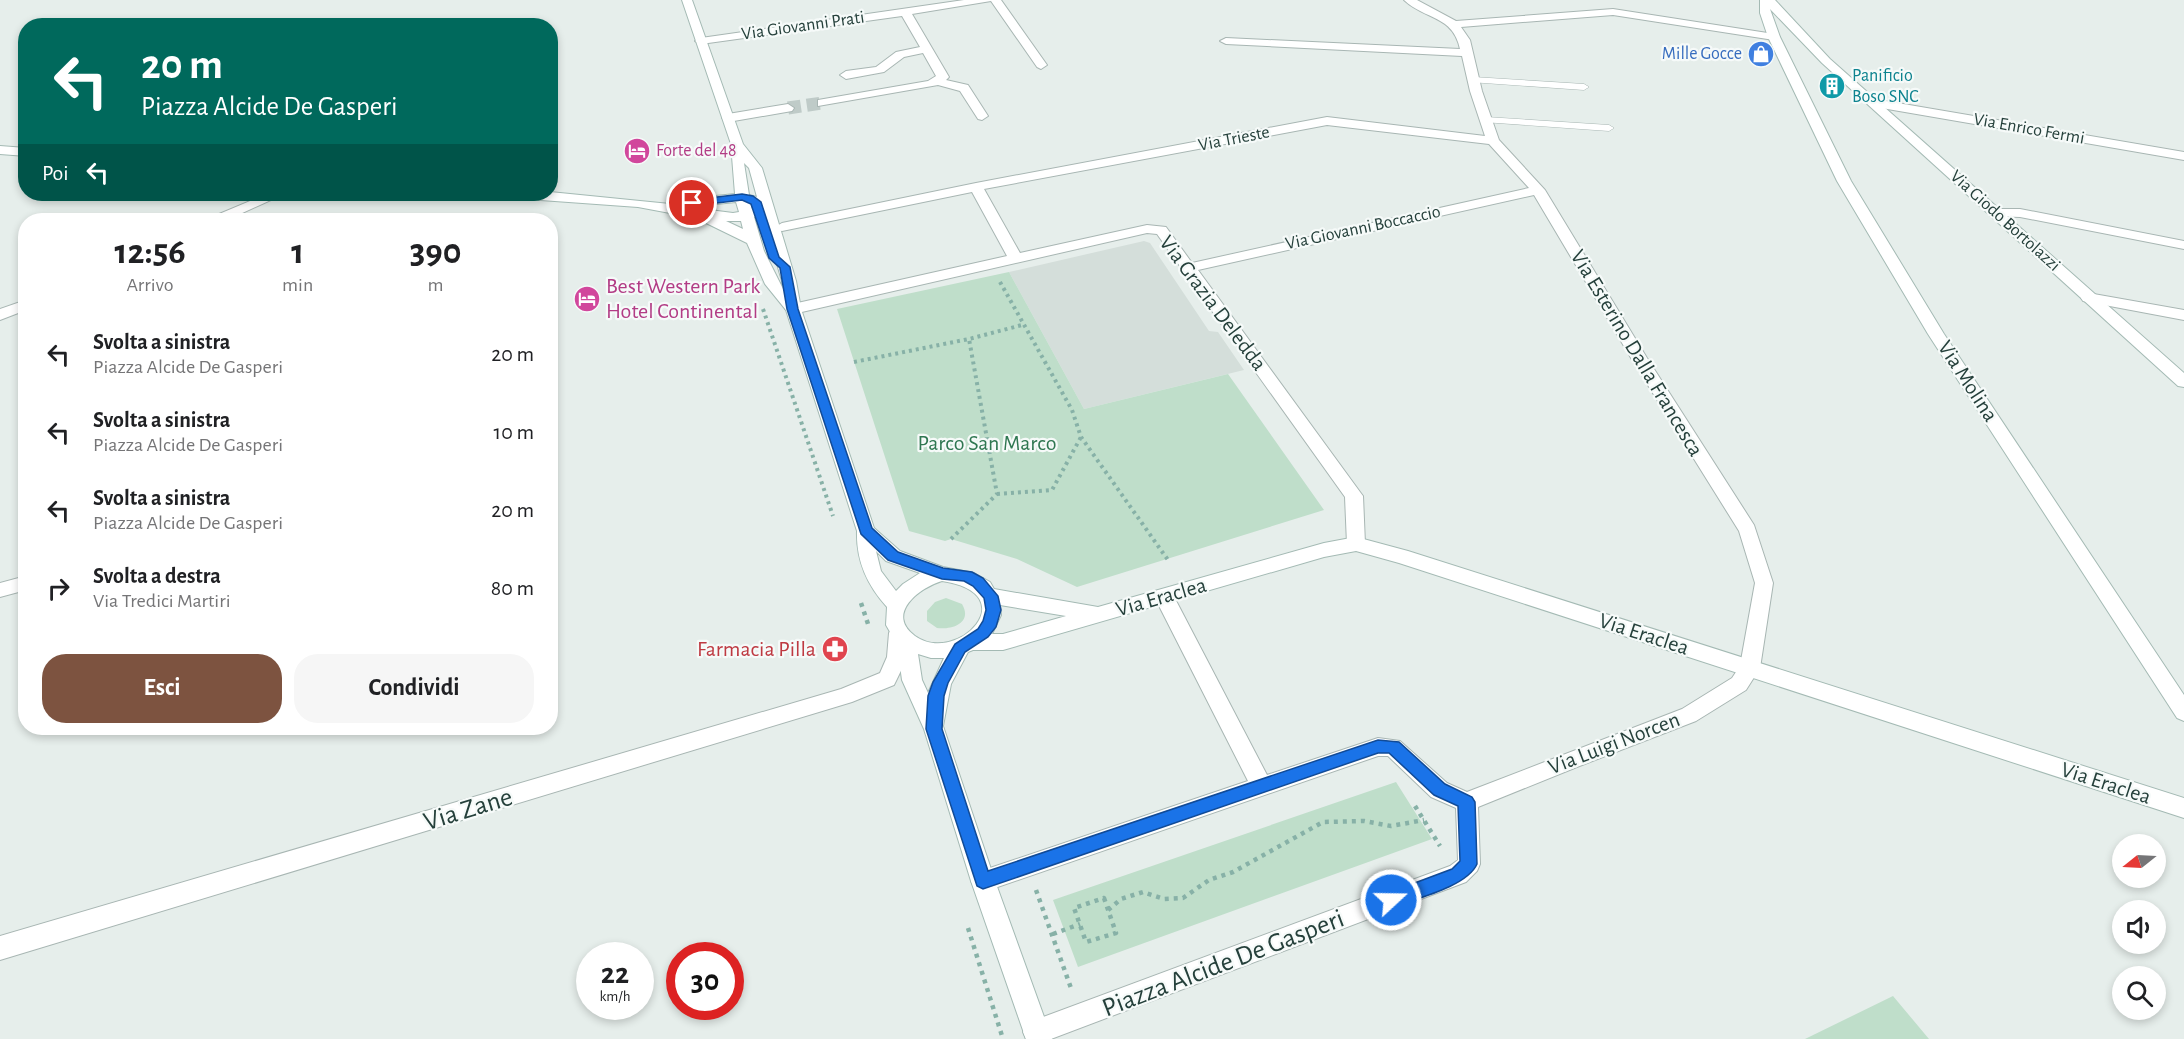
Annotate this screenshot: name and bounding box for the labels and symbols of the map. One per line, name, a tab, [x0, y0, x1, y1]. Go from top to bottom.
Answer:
street label: Via Giovanni Prati	[740, 8, 866, 44]
shop icon: Mille Gocce	[1746, 39, 1776, 69]
place label: Mille Gocce	[1662, 45, 1742, 63]
place label: Panificio Boso SNC	[1852, 67, 1919, 106]
building icon: Panificio Boso SNC	[1817, 71, 1847, 101]
street label: Via Enrico Fermi	[1972, 110, 2086, 148]
street label: Via Trieste	[1197, 123, 1271, 155]
hotel icon: Forte del 48	[622, 136, 652, 166]
place label: Forte del 48	[656, 142, 737, 160]
street label: Via Giodo Bortolazzi	[1947, 167, 2063, 275]
pin	[666, 177, 717, 228]
street label: Via Giovanni Boccaccio	[1284, 203, 1442, 253]
street label: Via Grazia Deledda	[1155, 232, 1271, 374]
street label: Via Esterino Dalla Francesca	[1567, 246, 1707, 460]
place label: Best Western Park Hotel Continental	[606, 275, 760, 322]
hotel icon: Best Western Park Hotel Continental	[572, 284, 602, 314]
street label: Via Molina	[1934, 337, 2002, 425]
park label: Parco San Marco	[917, 432, 1057, 454]
street label: Via Eraclea	[1113, 574, 1209, 620]
street label: Via Eraclea	[1596, 609, 1692, 659]
pharmacy icon: Farmacia Pilla	[820, 634, 850, 664]
place label: Farmacia Pilla	[697, 638, 816, 660]
street label: Via Luigi Norcen	[1545, 708, 1683, 778]
street label: Via Eraclea	[2058, 758, 2154, 808]
street label: Via Zane	[420, 783, 516, 835]
north arrow	[2112, 834, 2166, 888]
position arrow	[1359, 868, 1423, 932]
street label: Piazza Alcide De Gasperi	[1098, 904, 1348, 1022]
speed limit sign: 30	[666, 942, 744, 1020]

